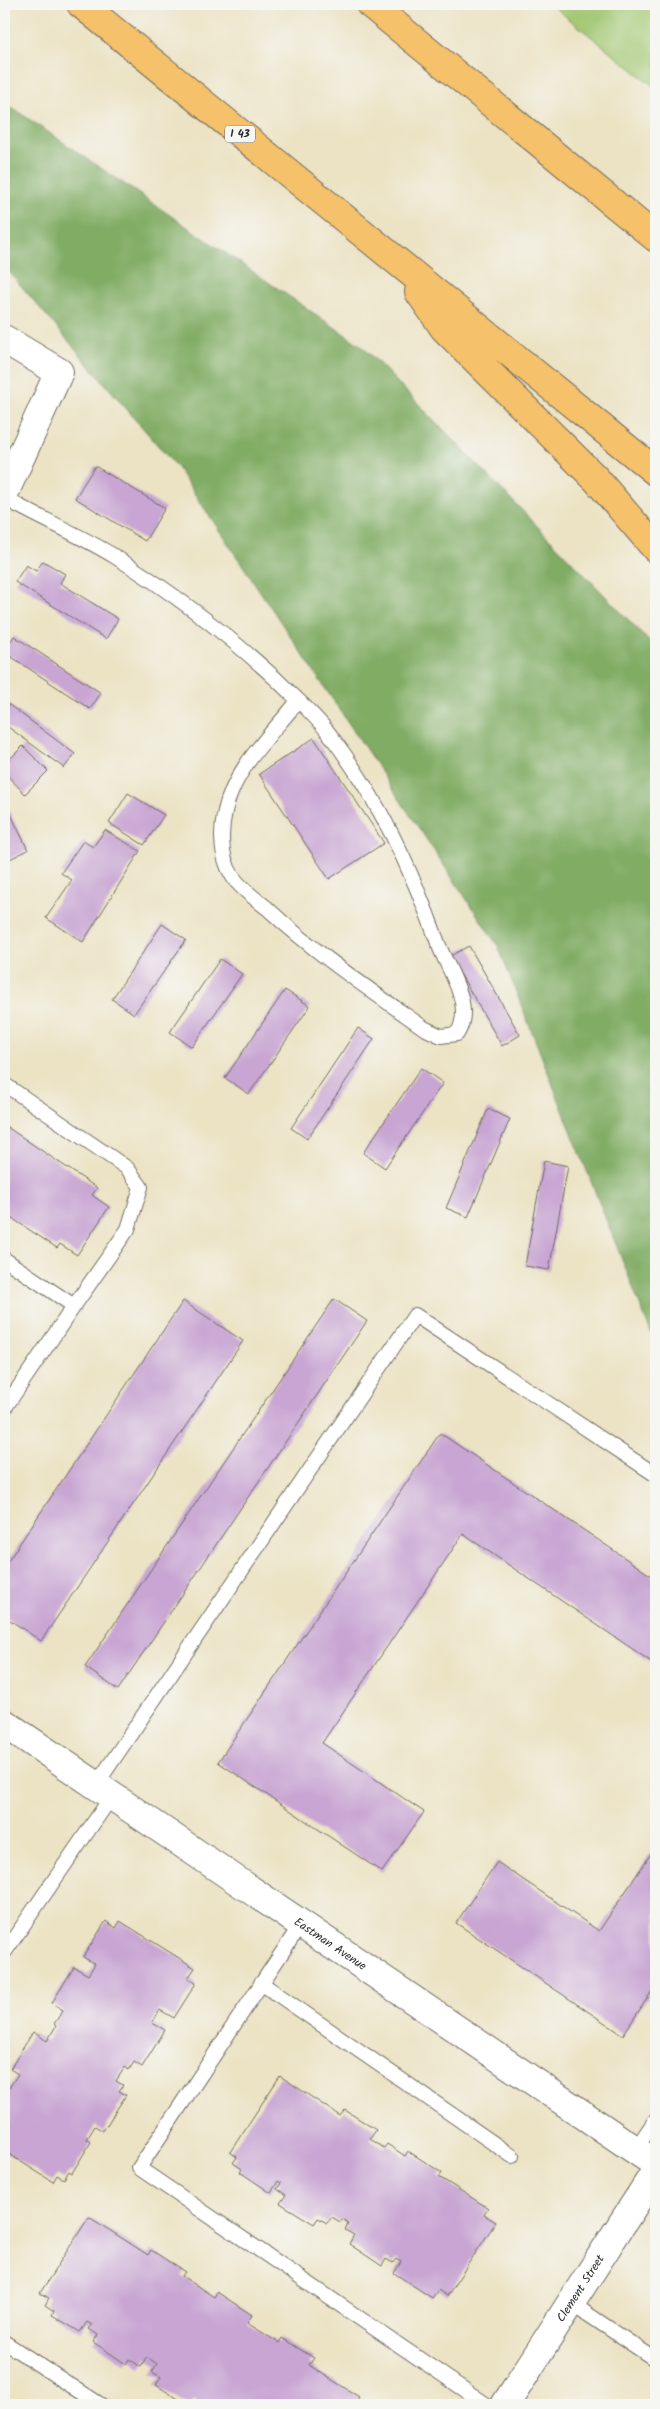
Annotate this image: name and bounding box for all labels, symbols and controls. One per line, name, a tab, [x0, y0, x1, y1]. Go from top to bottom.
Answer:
road number: I 43	[225, 126, 255, 142]
street label: Eastman Avenue	[290, 1912, 371, 1976]
street label: Clement Street	[552, 2250, 609, 2326]

